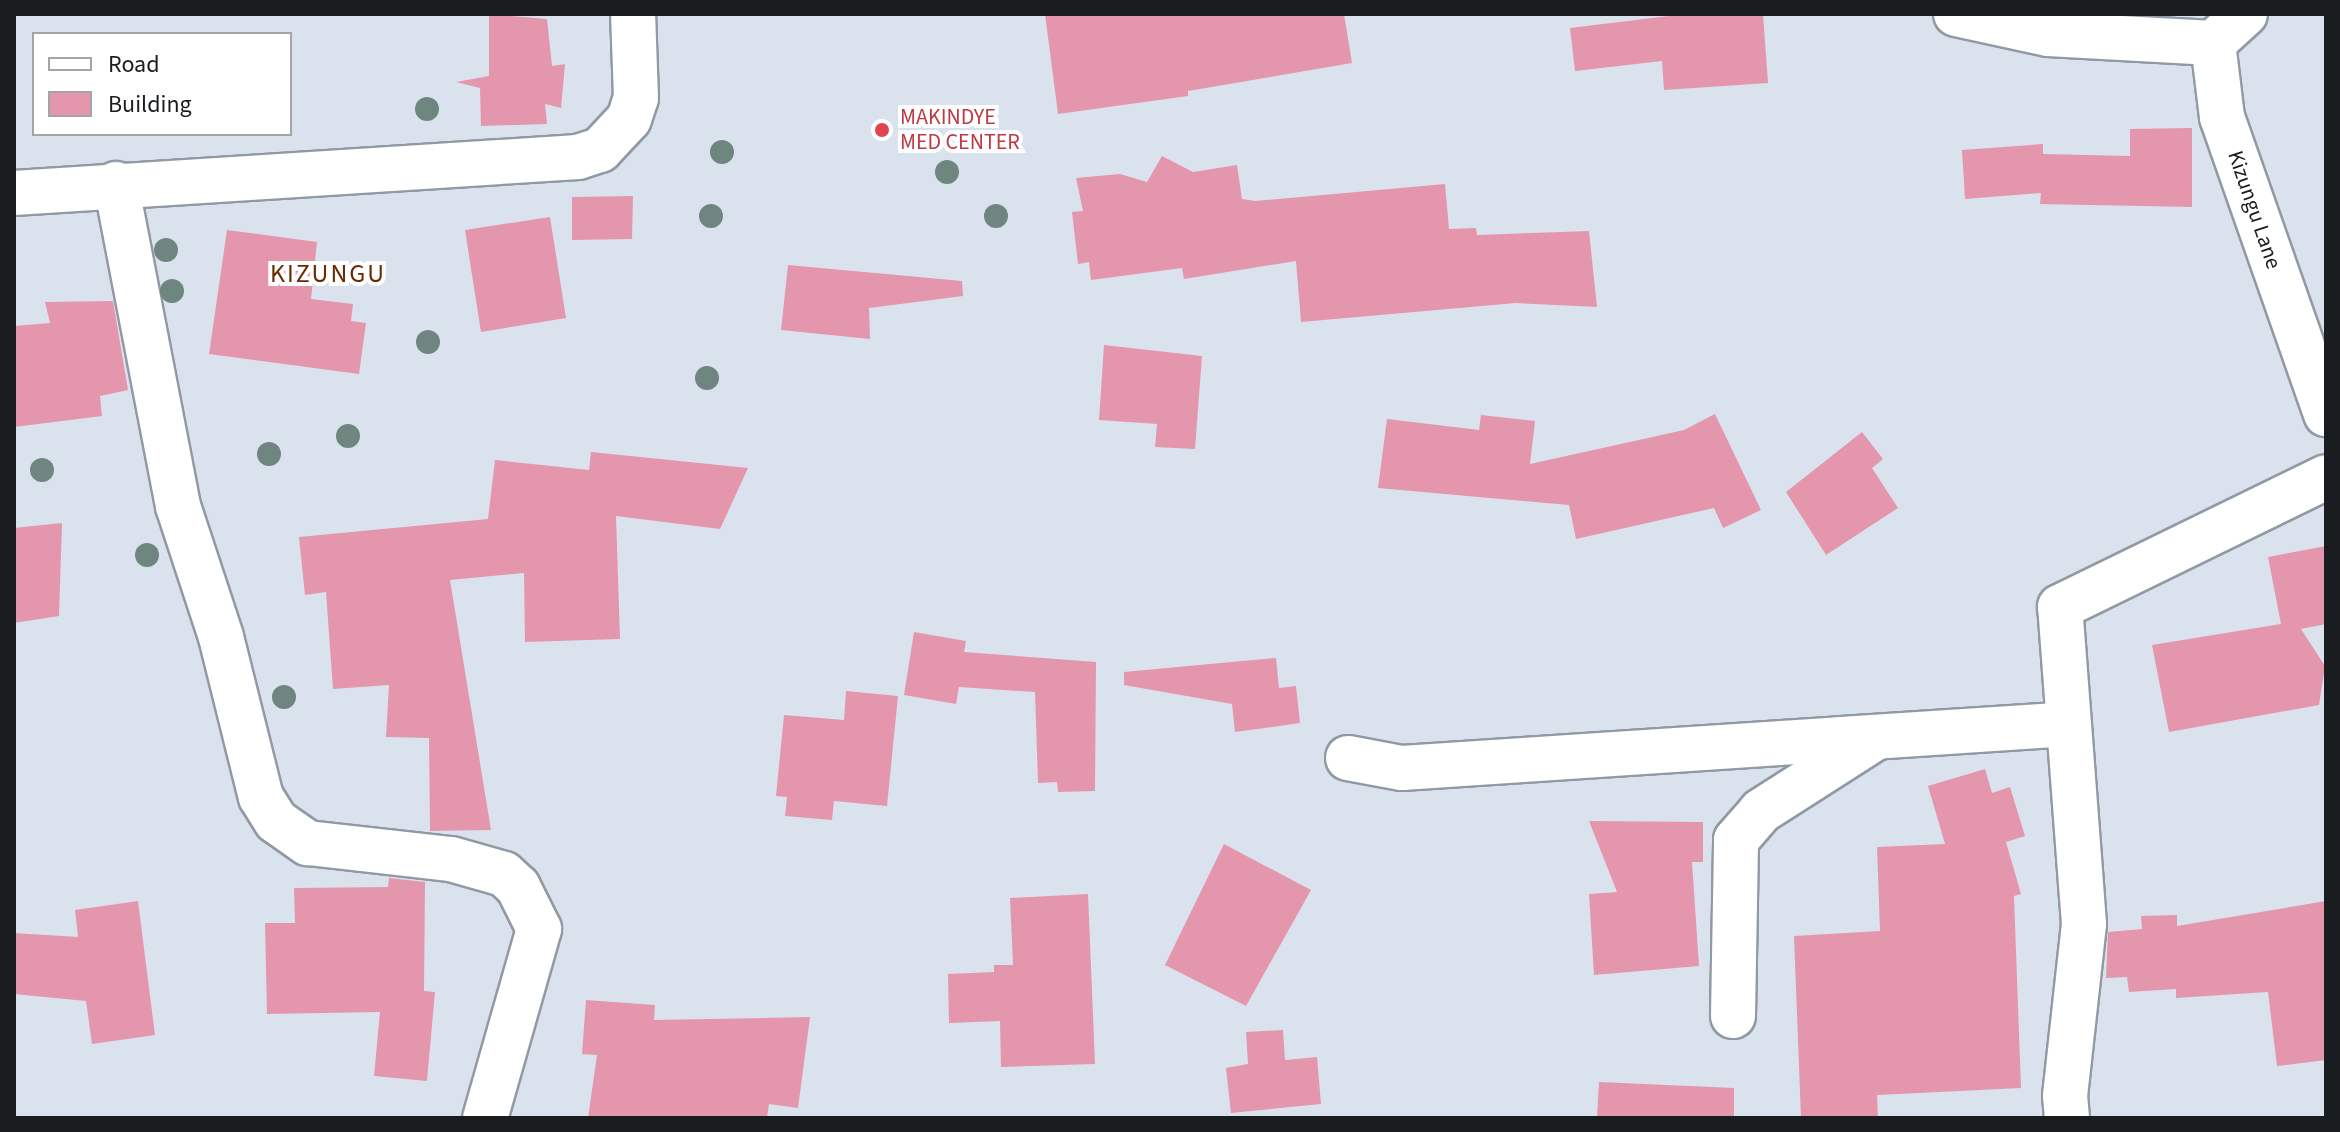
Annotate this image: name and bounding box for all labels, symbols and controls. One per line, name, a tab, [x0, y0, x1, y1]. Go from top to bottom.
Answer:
legend	[32, 32, 292, 136]
text: Road	[108, 47, 160, 82]
text: Building	[108, 87, 192, 122]
place label: MAKINDYE MED CENTER	[900, 104, 1020, 156]
marker: MAKINDYE MED CENTER	[871, 119, 893, 141]
street label: Kizungu Lane	[2221, 147, 2287, 273]
district label: KIZUNGU	[270, 258, 386, 290]

